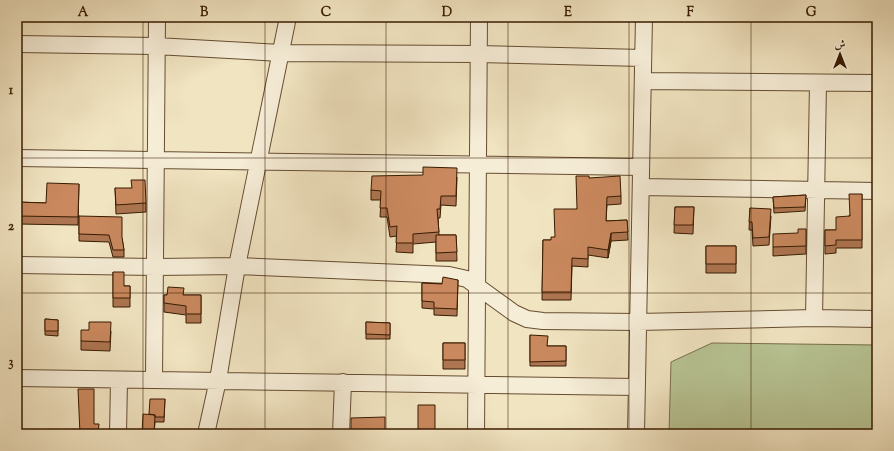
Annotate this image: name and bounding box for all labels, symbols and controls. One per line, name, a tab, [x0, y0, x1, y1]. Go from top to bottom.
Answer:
text: A	[78, 4, 89, 22]
text: B	[200, 4, 209, 22]
text: C	[321, 4, 331, 22]
text: D	[442, 4, 452, 22]
text: E	[564, 4, 572, 22]
text: F	[686, 4, 694, 22]
text: G	[806, 4, 817, 22]
north arrow	[820, 34, 860, 74]
text: ش	[835, 37, 846, 53]
text: 1	[9, 82, 14, 100]
text: 2	[8, 218, 15, 236]
text: 3	[8, 354, 14, 372]

